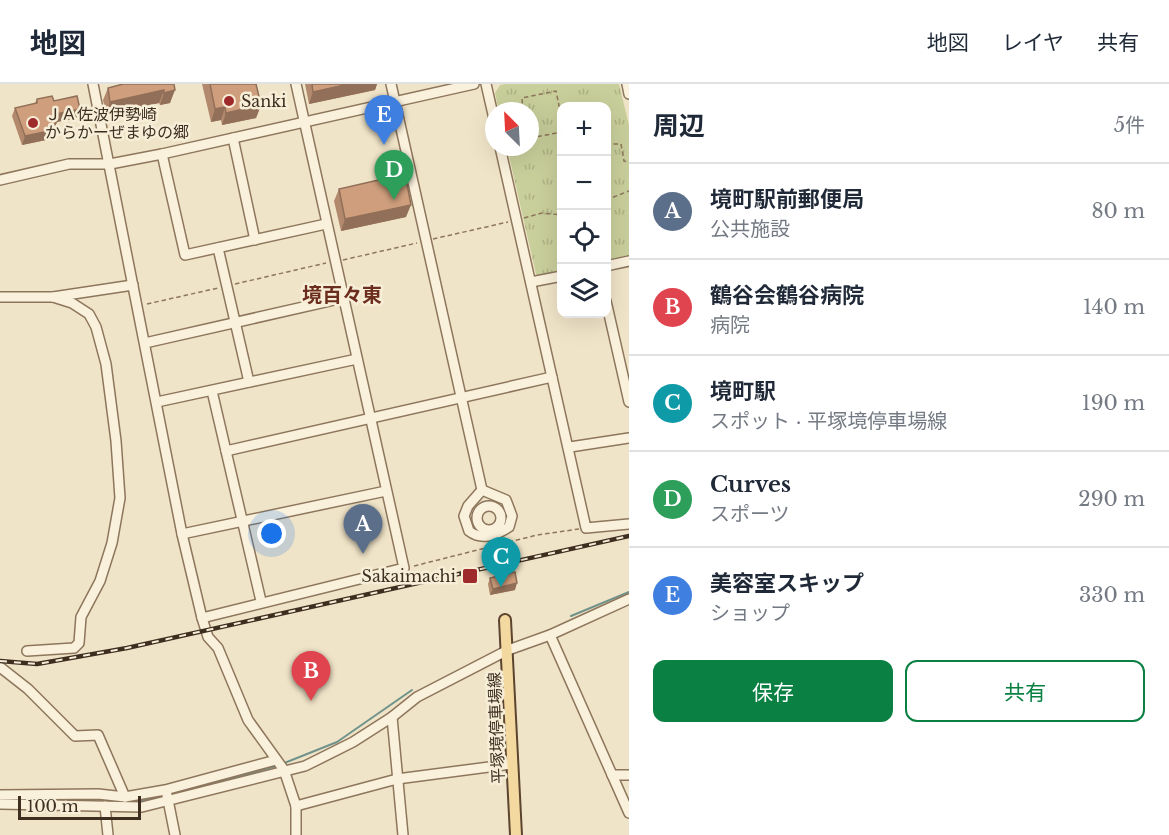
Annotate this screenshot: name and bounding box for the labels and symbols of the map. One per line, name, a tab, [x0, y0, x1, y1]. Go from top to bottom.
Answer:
place label: Sanki	[241, 91, 287, 111]
marker: Sanki	[222, 94, 236, 108]
pin: E	[364, 95, 404, 145]
north arrow	[485, 102, 539, 156]
place label: ＪＡ佐波伊勢崎 からかーぜまゆの郷	[45, 104, 189, 142]
marker: ＪＡ佐波伊勢崎 からかーぜまゆの郷	[26, 116, 40, 130]
pin: D	[374, 150, 414, 200]
district label: 境百々東	[302, 283, 382, 307]
pin: A	[344, 504, 382, 554]
your location	[257, 519, 286, 548]
pin: C	[482, 538, 520, 587]
place label: Sakaimachi	[362, 566, 457, 586]
marker: Sakaimachi	[461, 567, 479, 585]
pin: B	[292, 652, 330, 701]
street label: 平塚境停車場線	[484, 672, 508, 784]
scale bar	[18, 793, 141, 820]

